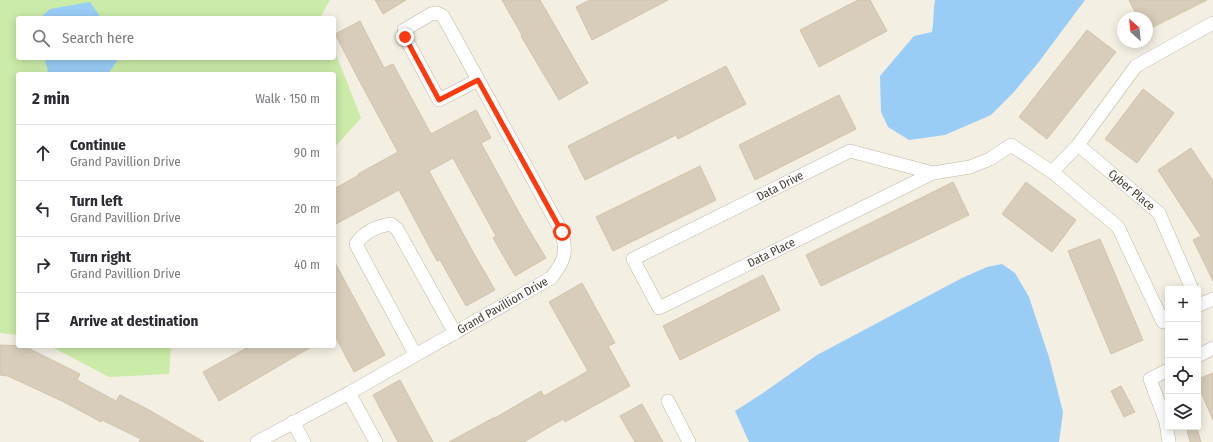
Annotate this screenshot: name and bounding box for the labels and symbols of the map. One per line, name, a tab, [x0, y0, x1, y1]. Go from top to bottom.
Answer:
north arrow	[1117, 12, 1153, 48]
route end	[396, 28, 414, 46]
street label: Cyber Place	[1106, 167, 1158, 213]
street label: Data Drive	[754, 168, 806, 204]
route start	[553, 223, 571, 241]
street label: Data Place	[745, 235, 798, 270]
street label: Grand Pavillion Drive	[455, 274, 551, 337]

